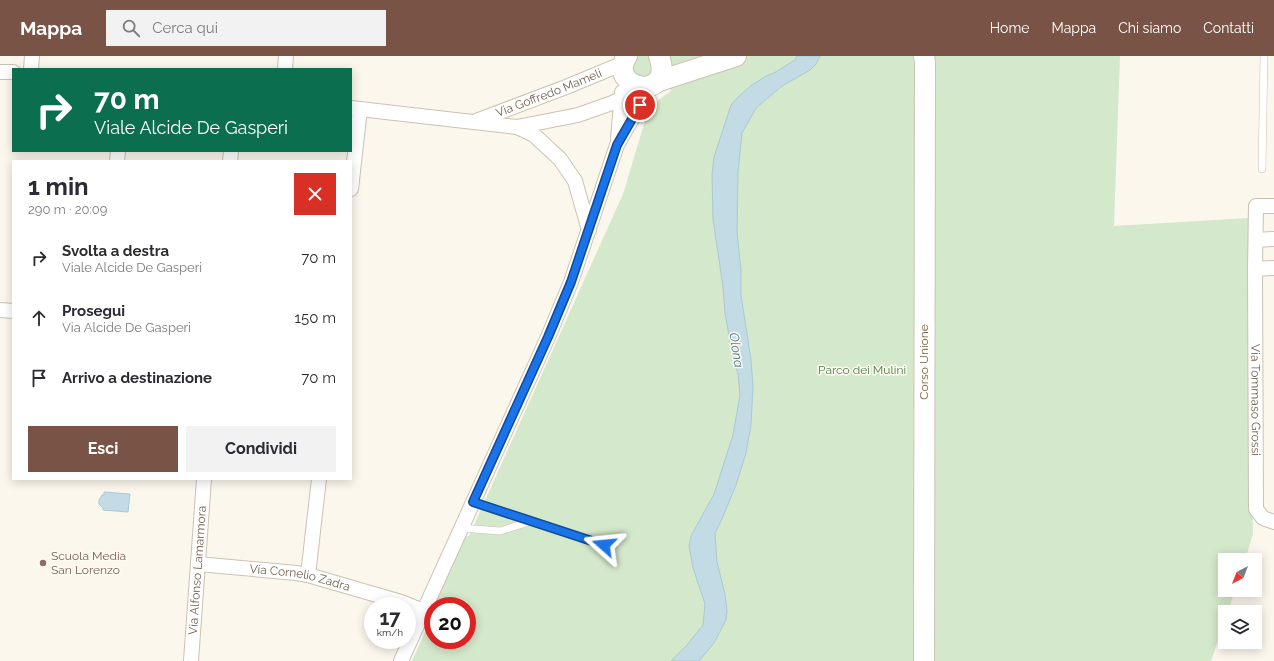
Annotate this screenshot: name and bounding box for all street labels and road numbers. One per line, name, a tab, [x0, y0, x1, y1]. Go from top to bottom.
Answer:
street label: Via Goffredo Mameli	[494, 66, 604, 120]
street label: Corso Unione	[917, 324, 931, 400]
street label: Via Tommaso Grossi	[1248, 344, 1263, 456]
street label: Via Alfonso Lamarmora	[186, 505, 209, 635]
street label: Via Cornelio Zadra	[249, 562, 352, 594]

